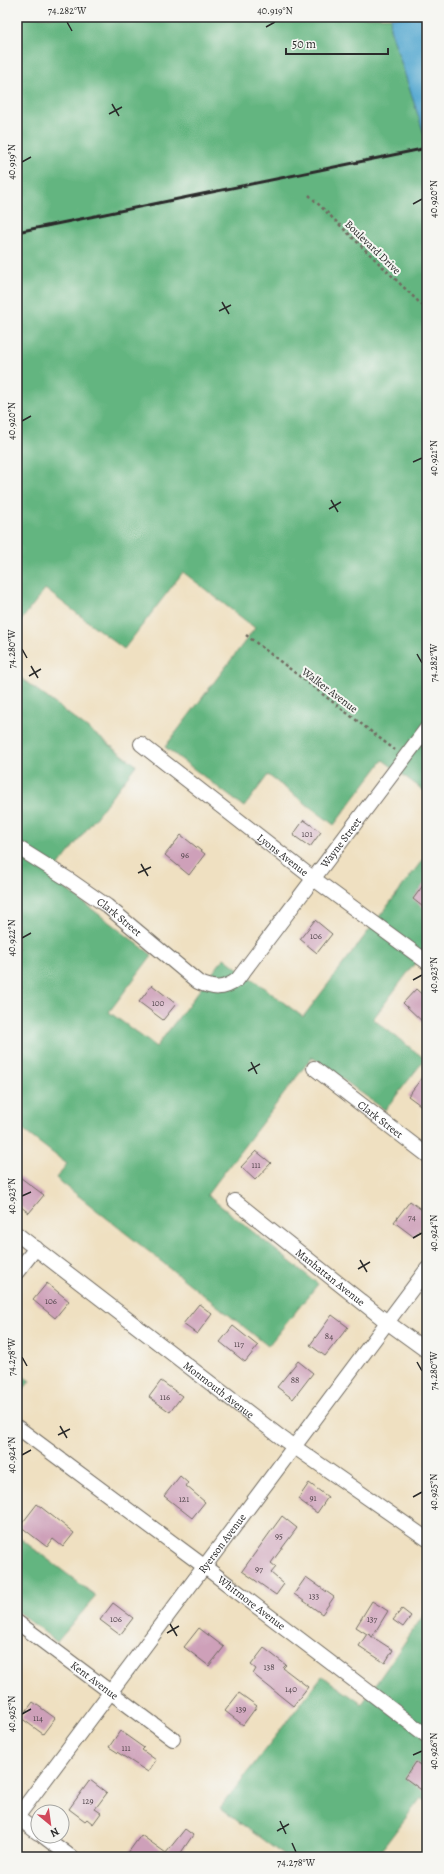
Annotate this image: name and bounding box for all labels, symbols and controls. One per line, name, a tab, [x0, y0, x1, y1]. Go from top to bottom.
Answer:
text: 74.282°W	[48, 4, 87, 17]
text: 40.919°N	[257, 4, 293, 17]
scale bar	[286, 30, 388, 56]
text: 50 m	[292, 36, 316, 52]
text: 40.919°N	[5, 144, 18, 180]
text: 40.920°N	[427, 180, 440, 218]
street label: Boulevard Drive	[341, 217, 404, 278]
text: 40.920°N	[5, 402, 18, 440]
text: 40.921°N	[427, 440, 440, 476]
text: 74.280°W	[5, 629, 18, 669]
text: 74.282°W	[427, 643, 440, 682]
street label: Walker Avenue	[298, 664, 361, 716]
street label: Wayne Street	[317, 814, 365, 872]
house number: 101	[302, 828, 312, 840]
street label: Lyons Avenue	[254, 830, 311, 880]
house number: 96	[181, 849, 189, 861]
street label: Clark Street	[94, 894, 145, 940]
text: 40.922°N	[5, 919, 18, 957]
house number: 106	[310, 930, 322, 942]
text: 40.923°N	[427, 957, 440, 993]
house number: 100	[152, 997, 165, 1009]
street label: Clark Street	[354, 1097, 406, 1142]
house number: 111	[251, 1159, 261, 1171]
text: 40.923°N	[5, 1178, 18, 1214]
house number: 74	[408, 1211, 416, 1223]
text: 40.924°N	[427, 1215, 440, 1251]
street label: Manhattan Avenue	[292, 1245, 368, 1310]
house number: 106	[45, 1295, 57, 1307]
house number: 84	[325, 1330, 333, 1342]
text: 74.278°W	[5, 1337, 18, 1376]
house number: 117	[234, 1338, 244, 1350]
text: 74.280°W	[427, 1351, 440, 1391]
street label: Monmouth Avenue	[180, 1358, 257, 1422]
house number: 88	[291, 1374, 299, 1386]
house number: 116	[160, 1391, 170, 1403]
text: 40.924°N	[5, 1437, 18, 1473]
text: 40.925°N	[427, 1474, 440, 1510]
house number: 91	[309, 1492, 317, 1504]
house number: 121	[179, 1493, 189, 1505]
street label: Ryerson Avenue	[195, 1510, 250, 1577]
house number: 95	[275, 1530, 283, 1542]
house number: 97	[255, 1563, 263, 1575]
street label: Whitmore Avenue	[214, 1572, 288, 1634]
house number: 133	[309, 1590, 320, 1602]
house number: 106	[110, 1613, 122, 1625]
house number: 137	[367, 1613, 378, 1625]
street label: Kent Avenue	[67, 1658, 121, 1703]
house number: 138	[263, 1661, 275, 1673]
house number: 140	[285, 1683, 297, 1695]
text: 40.925°N	[5, 1696, 18, 1732]
house number: 139	[236, 1703, 246, 1715]
house number: 114	[33, 1712, 43, 1724]
text: 40.926°N	[427, 1732, 440, 1770]
house number: 111	[121, 1742, 131, 1754]
house number: 129	[82, 1795, 94, 1807]
north arrow	[30, 1804, 70, 1844]
text: N	[47, 1824, 62, 1841]
text: 74.278°W	[277, 1856, 316, 1869]

